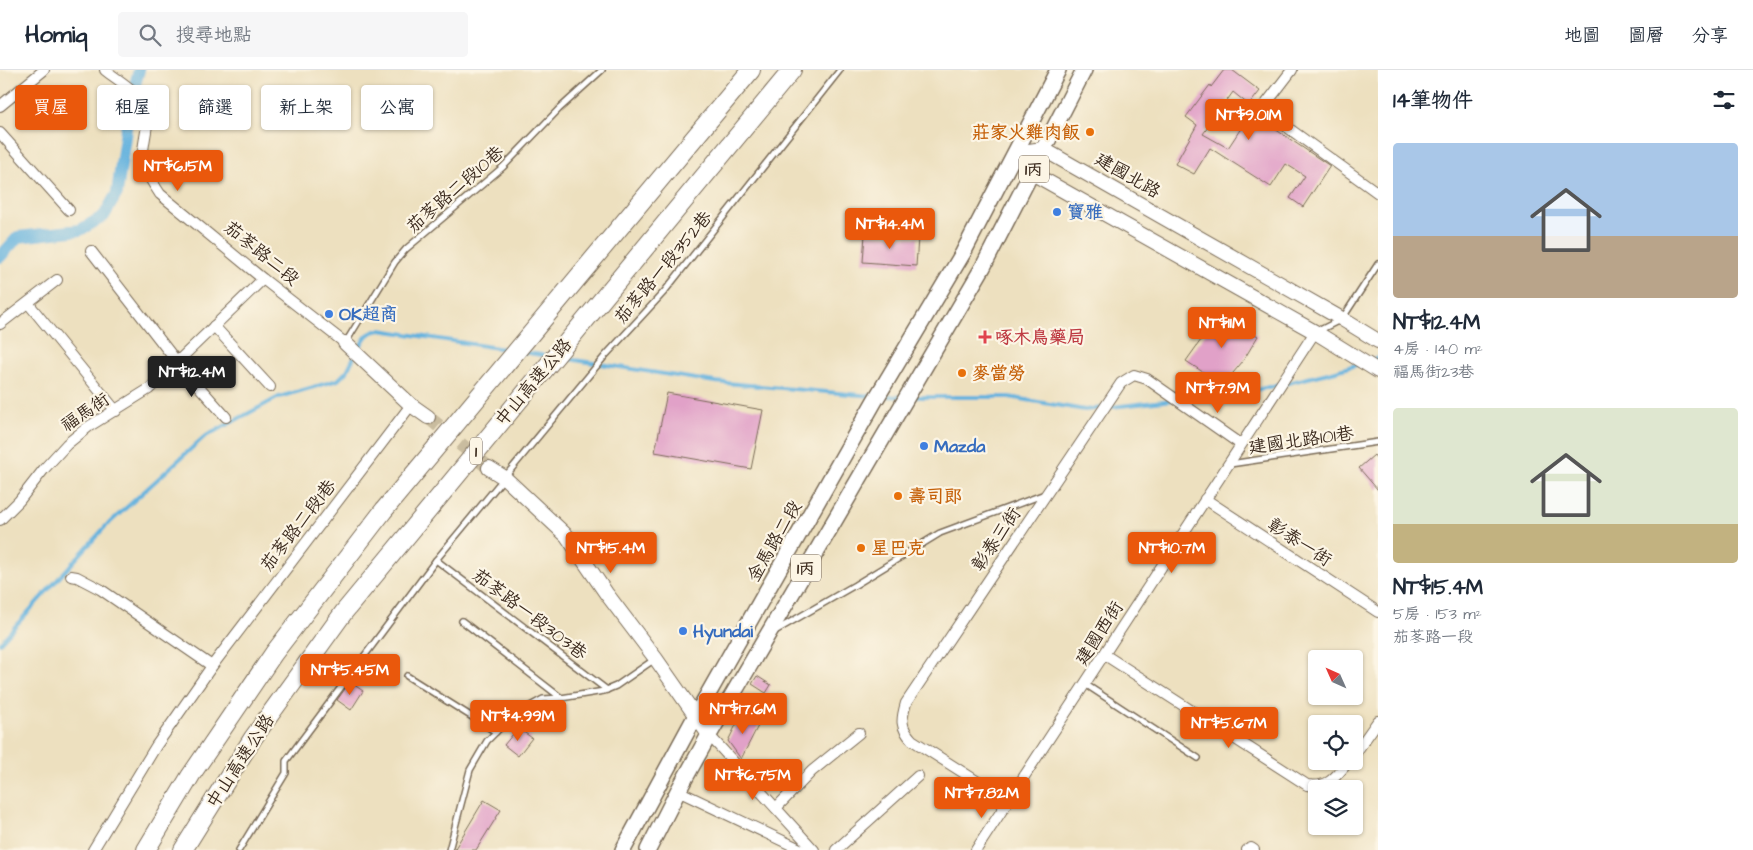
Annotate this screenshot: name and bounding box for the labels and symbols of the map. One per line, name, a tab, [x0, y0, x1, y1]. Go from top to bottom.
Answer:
pin: NT$9.01M	[1197, 98, 1301, 141]
place label: 莊家火雞肉飯	[972, 120, 1080, 145]
marker: 莊家火雞肉飯	[1084, 126, 1096, 138]
street label: 茄苳路二段10巷	[401, 140, 509, 239]
street label: 建國北路	[1090, 147, 1165, 204]
pin: NT$6.15M	[126, 150, 230, 192]
road number: 1丙	[1019, 156, 1049, 182]
place label: 寶雅	[1067, 200, 1103, 225]
street label: 茄苳路一段352巷	[609, 206, 718, 329]
marker: 寶雅	[1051, 206, 1063, 218]
pin: NT$14.4M	[838, 208, 942, 250]
street label: 茄苳路二段	[219, 215, 305, 291]
place label: OK超商	[339, 302, 398, 327]
pin: NT$11M	[1181, 306, 1263, 349]
marker: OK超商	[323, 308, 335, 320]
place label: 啄木鳥藥局	[995, 325, 1085, 350]
marker: 啄木鳥藥局	[979, 331, 991, 343]
street label: 中山高速公路	[489, 333, 578, 432]
pin: NT$12.4M	[140, 356, 244, 398]
place label: 麥當勞	[972, 361, 1026, 386]
marker: 麥當勞	[956, 367, 968, 379]
pin: NT$7.9M	[1172, 372, 1264, 414]
street label: 福馬街	[56, 387, 115, 438]
street label: 建國北路101巷	[1247, 421, 1355, 460]
place label: Mazda	[934, 434, 986, 459]
road number: 1	[470, 438, 482, 464]
marker: Mazda	[918, 440, 930, 452]
street label: 茄苳路二段1巷	[255, 474, 342, 576]
place label: 壽司郎	[908, 484, 962, 509]
marker: 壽司郎	[892, 490, 904, 502]
street label: 金馬路二段	[741, 496, 808, 586]
street label: 彰泰三街	[966, 502, 1027, 576]
street label: 彰泰一街	[1263, 512, 1337, 573]
pin: NT$15.4M	[559, 532, 663, 574]
pin: NT$10.7M	[1120, 532, 1224, 574]
place label: 星巴克	[871, 536, 925, 561]
marker: 星巴克	[855, 542, 867, 554]
road number: 1丙	[791, 554, 821, 582]
street label: 茄苳路一段303巷	[467, 563, 592, 666]
street label: 建國西街	[1069, 596, 1130, 670]
place label: Hyundai	[693, 619, 753, 645]
marker: Hyundai	[677, 625, 689, 637]
north arrow	[1308, 650, 1362, 705]
pin: NT$5.45M	[298, 654, 402, 696]
pin: NT$17.6M	[691, 692, 795, 735]
pin: NT$4.99M	[466, 700, 570, 742]
pin: NT$5.67M	[1177, 706, 1281, 749]
street label: 中山高速公路	[201, 709, 280, 813]
pin: NT$6.75M	[701, 758, 805, 801]
pin: NT$7.82M	[930, 776, 1034, 819]

